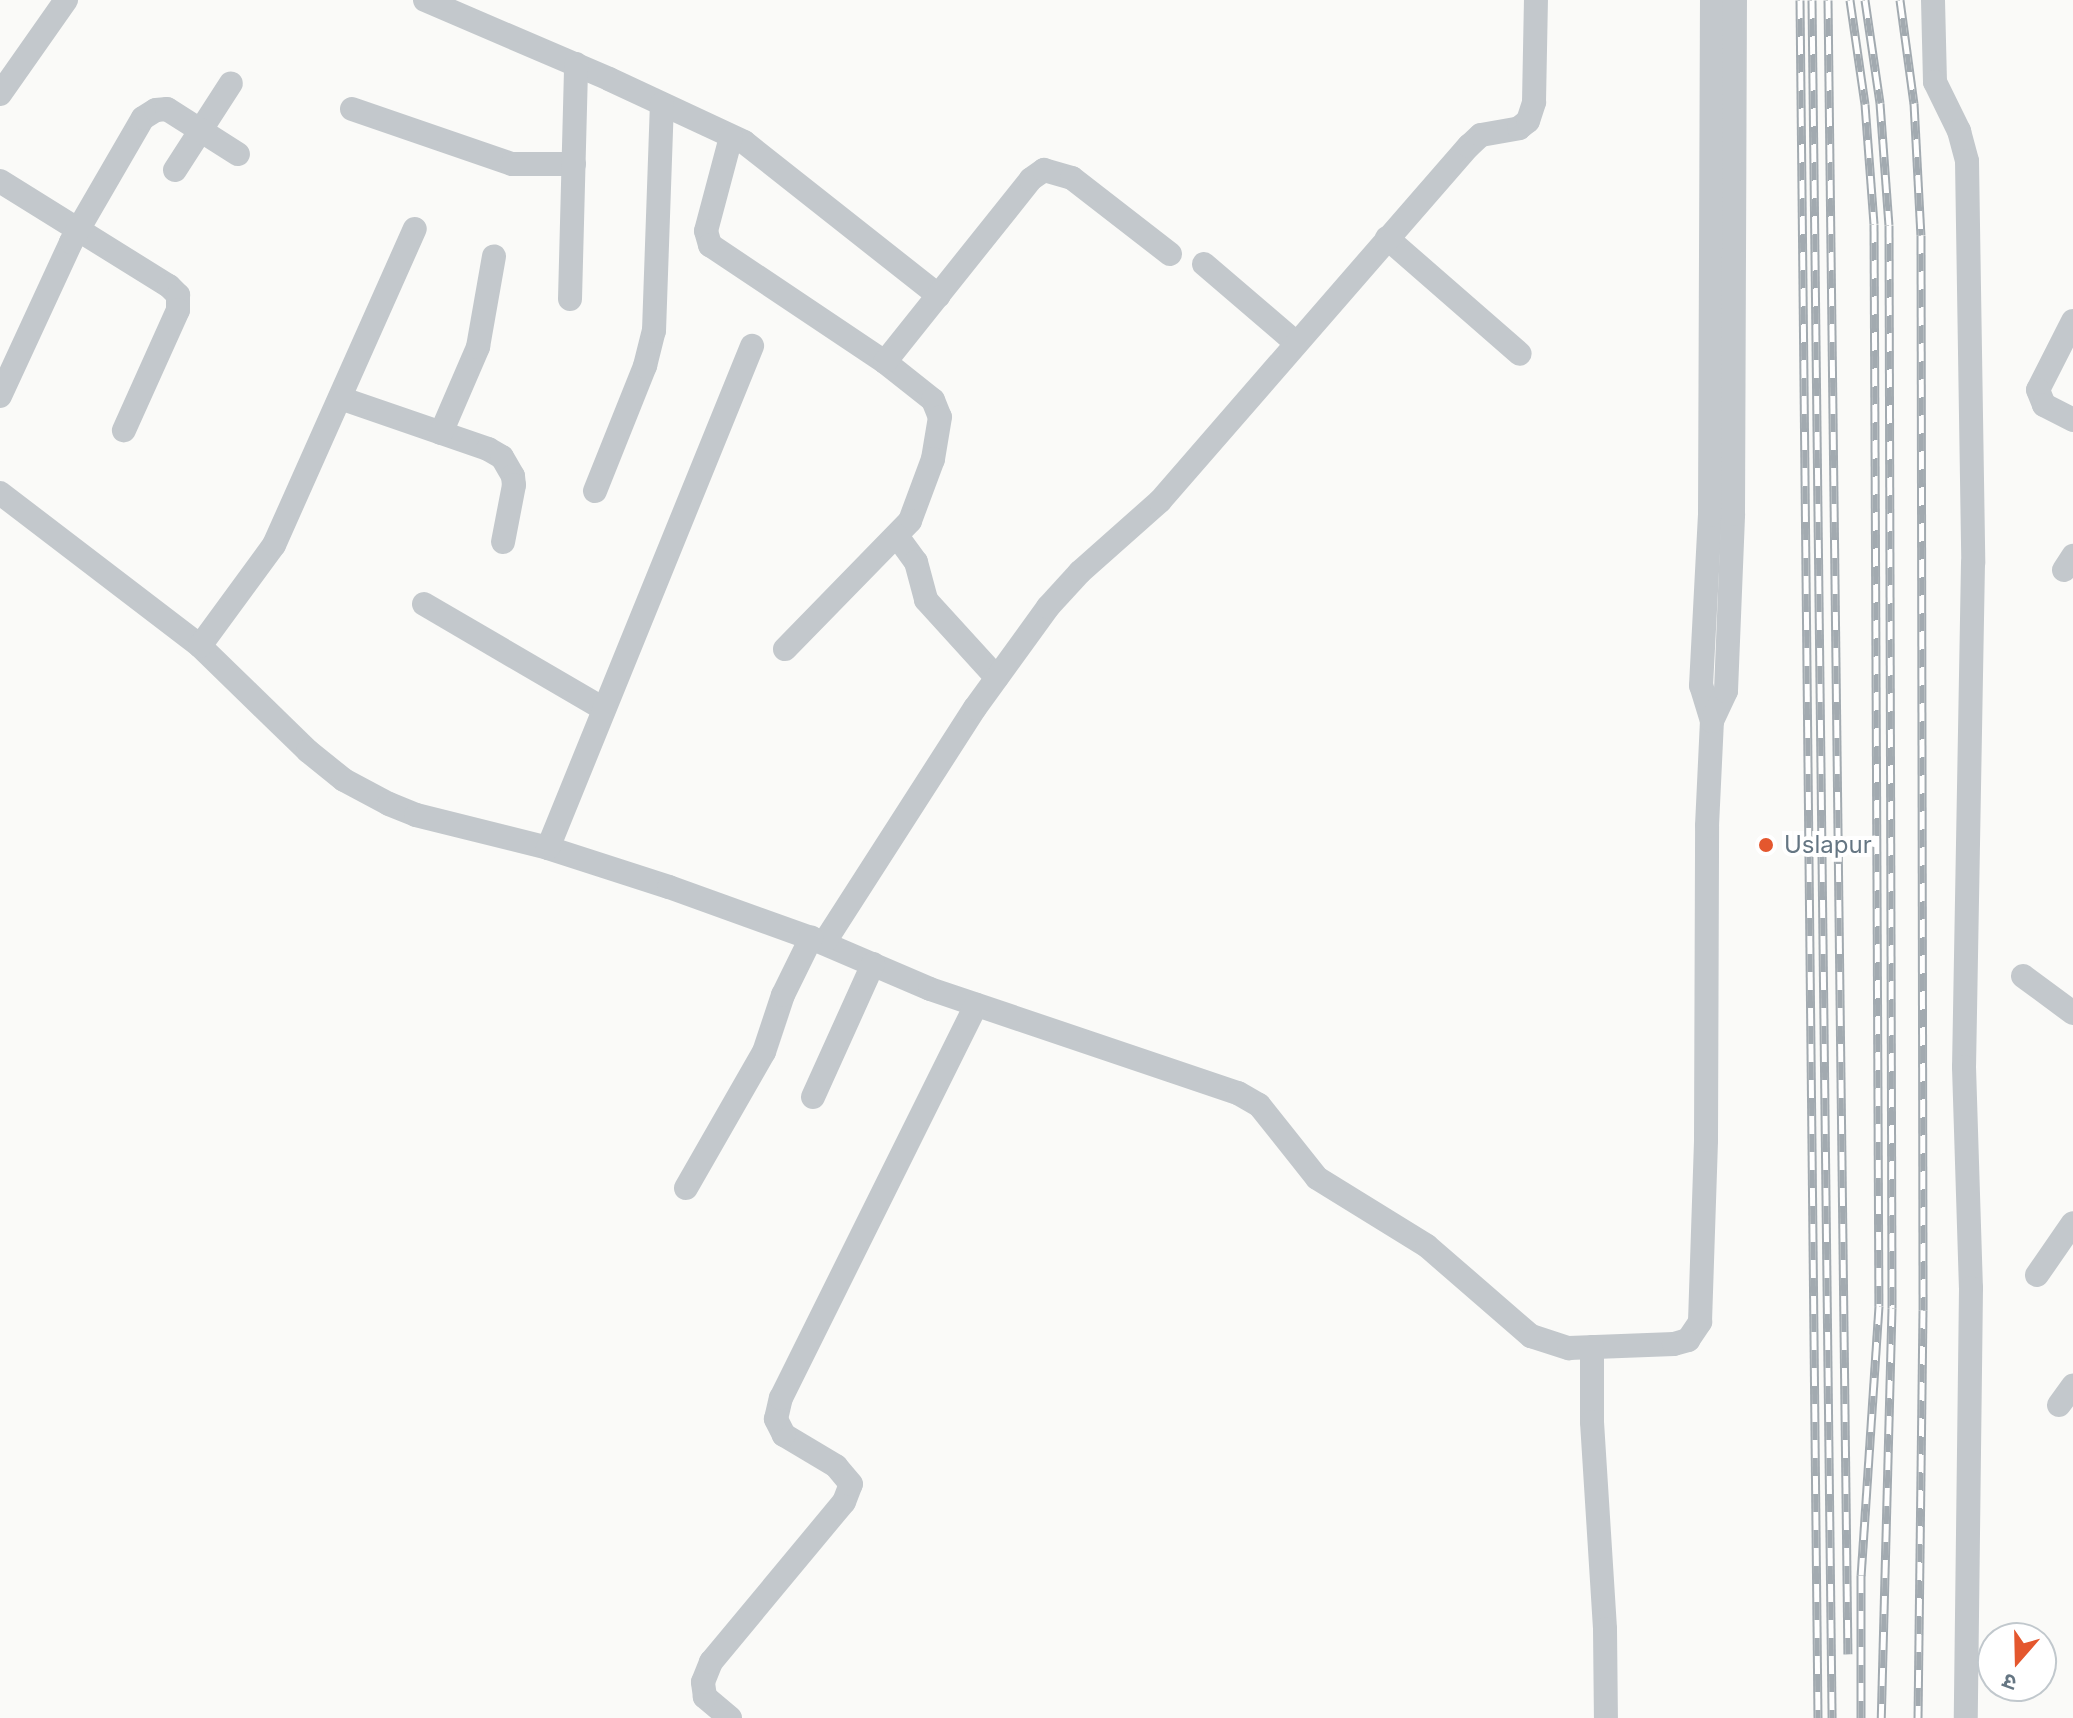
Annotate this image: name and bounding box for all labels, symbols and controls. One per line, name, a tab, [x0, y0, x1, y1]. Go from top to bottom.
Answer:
place label: Uslapur	[1784, 831, 1872, 859]
marker: Uslapur	[1755, 834, 1777, 856]
north arrow	[1977, 1622, 2057, 1702]
text: उ	[1999, 1668, 2020, 1697]

